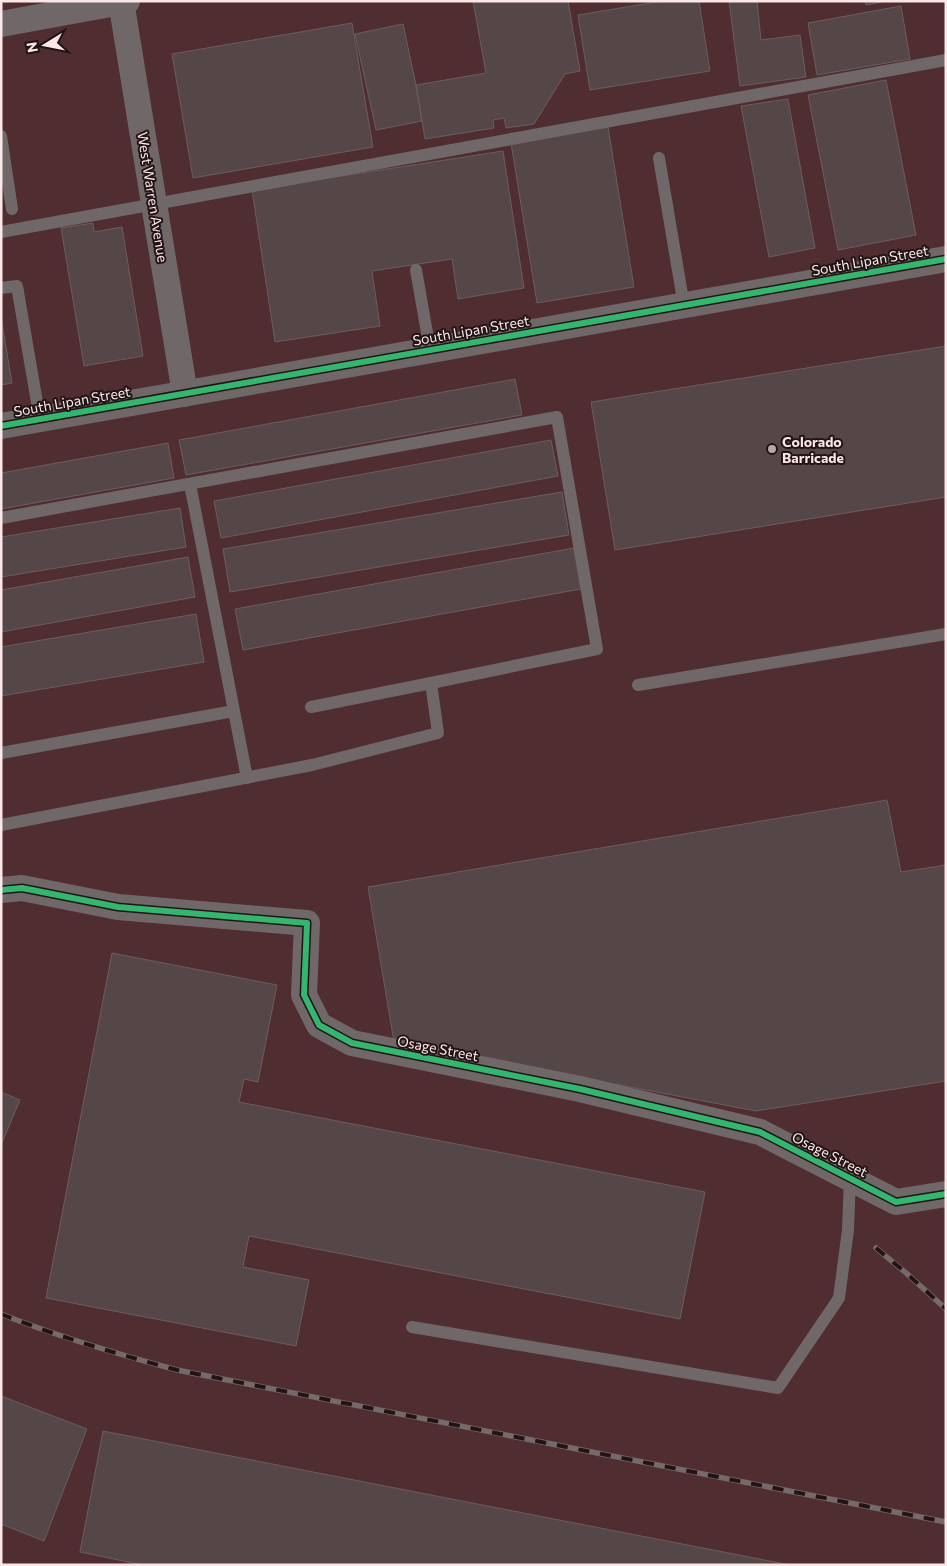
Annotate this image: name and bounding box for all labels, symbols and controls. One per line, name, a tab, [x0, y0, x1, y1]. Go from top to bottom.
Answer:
north arrow	[20, 20, 70, 70]
text: N	[22, 41, 41, 54]
street label: West Warren Avenue	[134, 130, 172, 264]
street label: South Lipan Street	[810, 241, 930, 279]
street label: South Lipan Street	[411, 311, 531, 349]
street label: South Lipan Street	[12, 382, 132, 420]
place label: Colorado Barricade	[782, 433, 844, 466]
marker: Colorado Barricade	[766, 443, 778, 455]
street label: Osage Street	[396, 1032, 480, 1064]
street label: Osage Street	[790, 1128, 871, 1180]

